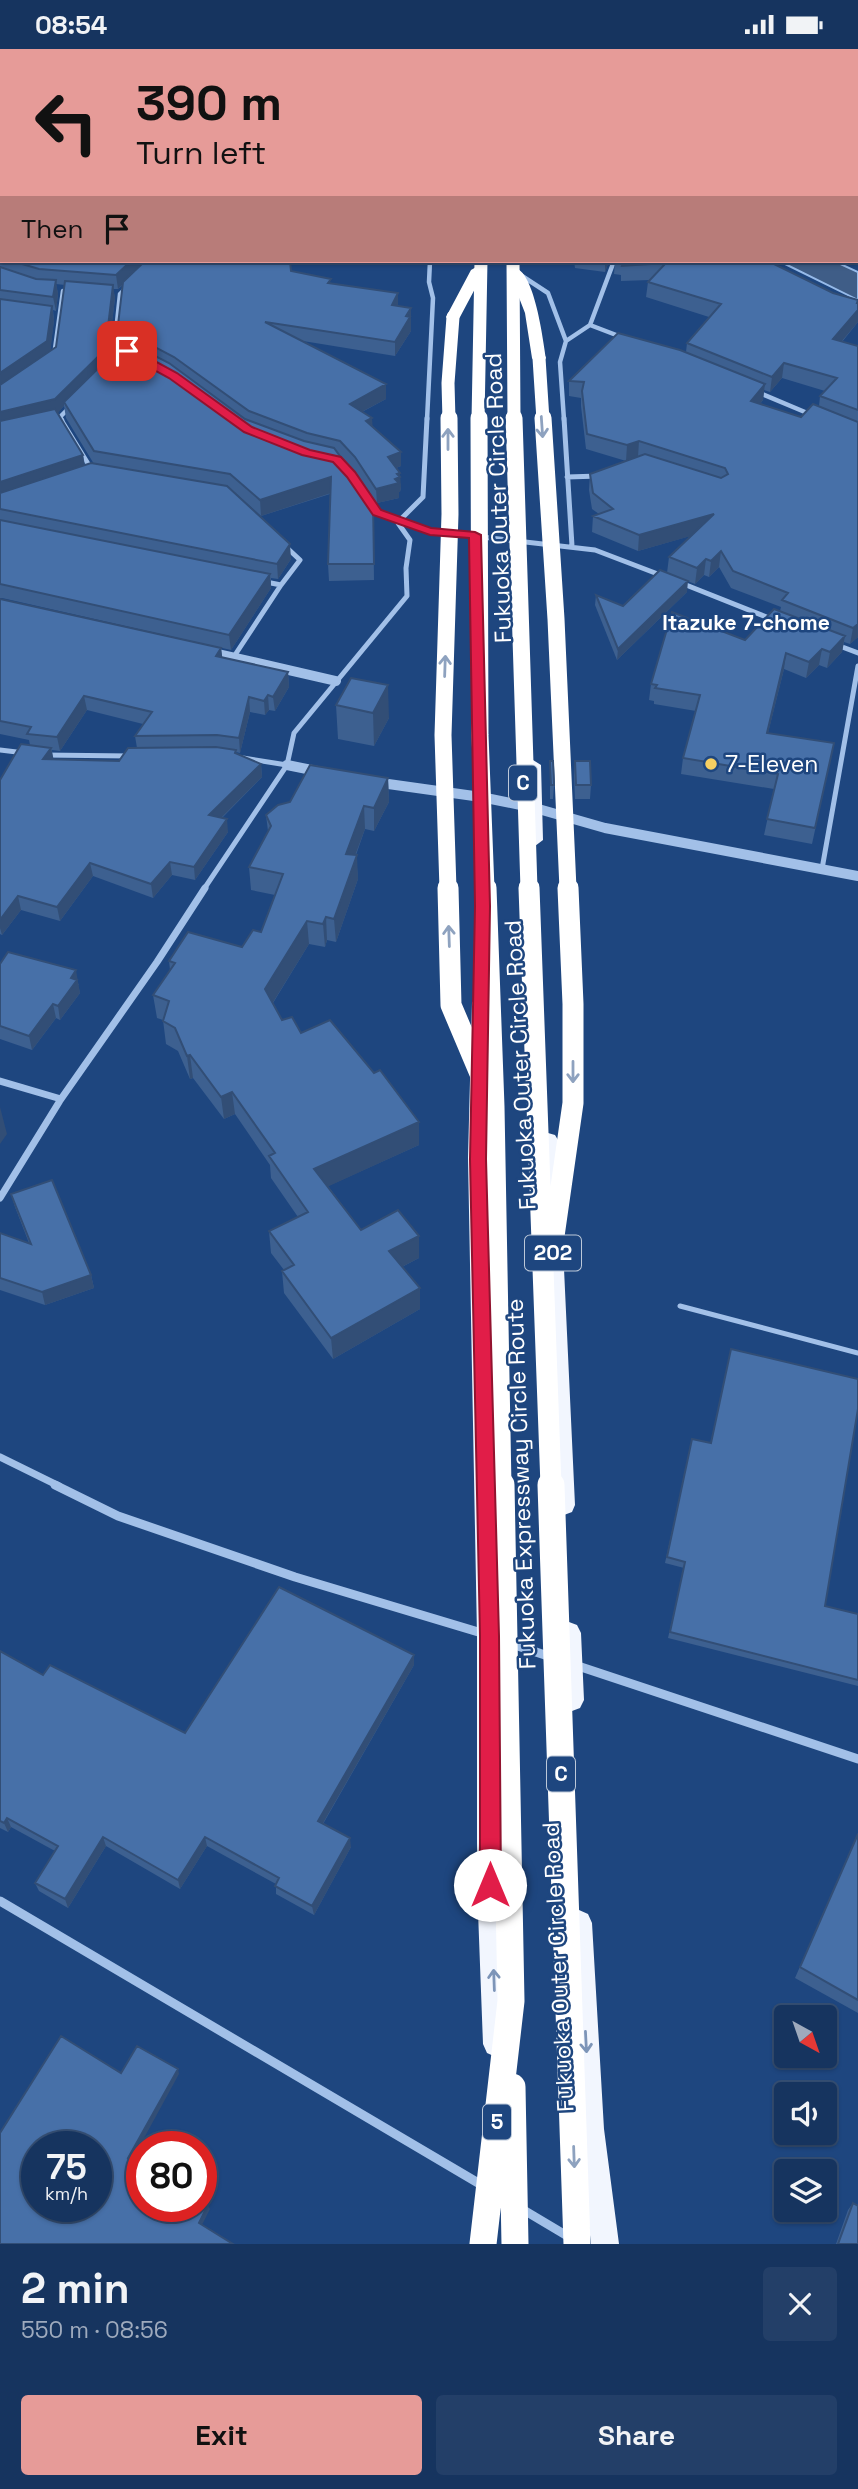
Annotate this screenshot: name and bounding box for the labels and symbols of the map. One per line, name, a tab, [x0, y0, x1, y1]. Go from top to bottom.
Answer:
pin	[97, 321, 157, 381]
street label: Fukuoka Outer Circle Road	[478, 352, 518, 644]
one-way arrow	[536, 415, 549, 437]
one-way arrow	[441, 428, 455, 451]
district label: Itazuke 7-chome	[662, 609, 830, 636]
one-way arrow	[439, 655, 452, 678]
place label: 7-Eleven	[725, 749, 818, 779]
marker: 7-Eleven	[703, 756, 719, 772]
road number: C	[509, 765, 537, 801]
street label: Fukuoka Outer Circle Road	[497, 919, 543, 1211]
one-way arrow	[442, 925, 456, 948]
one-way arrow	[566, 1061, 580, 1084]
road number: 202	[525, 1235, 581, 1271]
street label: Fukuoka Expressway Circle Route	[500, 1298, 542, 1670]
road number: C	[547, 1757, 575, 1791]
street label: Fukuoka Outer Circle Road	[535, 1821, 581, 2113]
position arrow	[453, 1848, 527, 1922]
one-way arrow	[488, 1969, 501, 1992]
north arrow	[774, 2005, 836, 2069]
one-way arrow	[580, 2031, 593, 2053]
road number: 5	[483, 2105, 511, 2139]
speed limit sign: 80	[126, 2131, 217, 2222]
one-way arrow	[568, 2145, 581, 2168]

